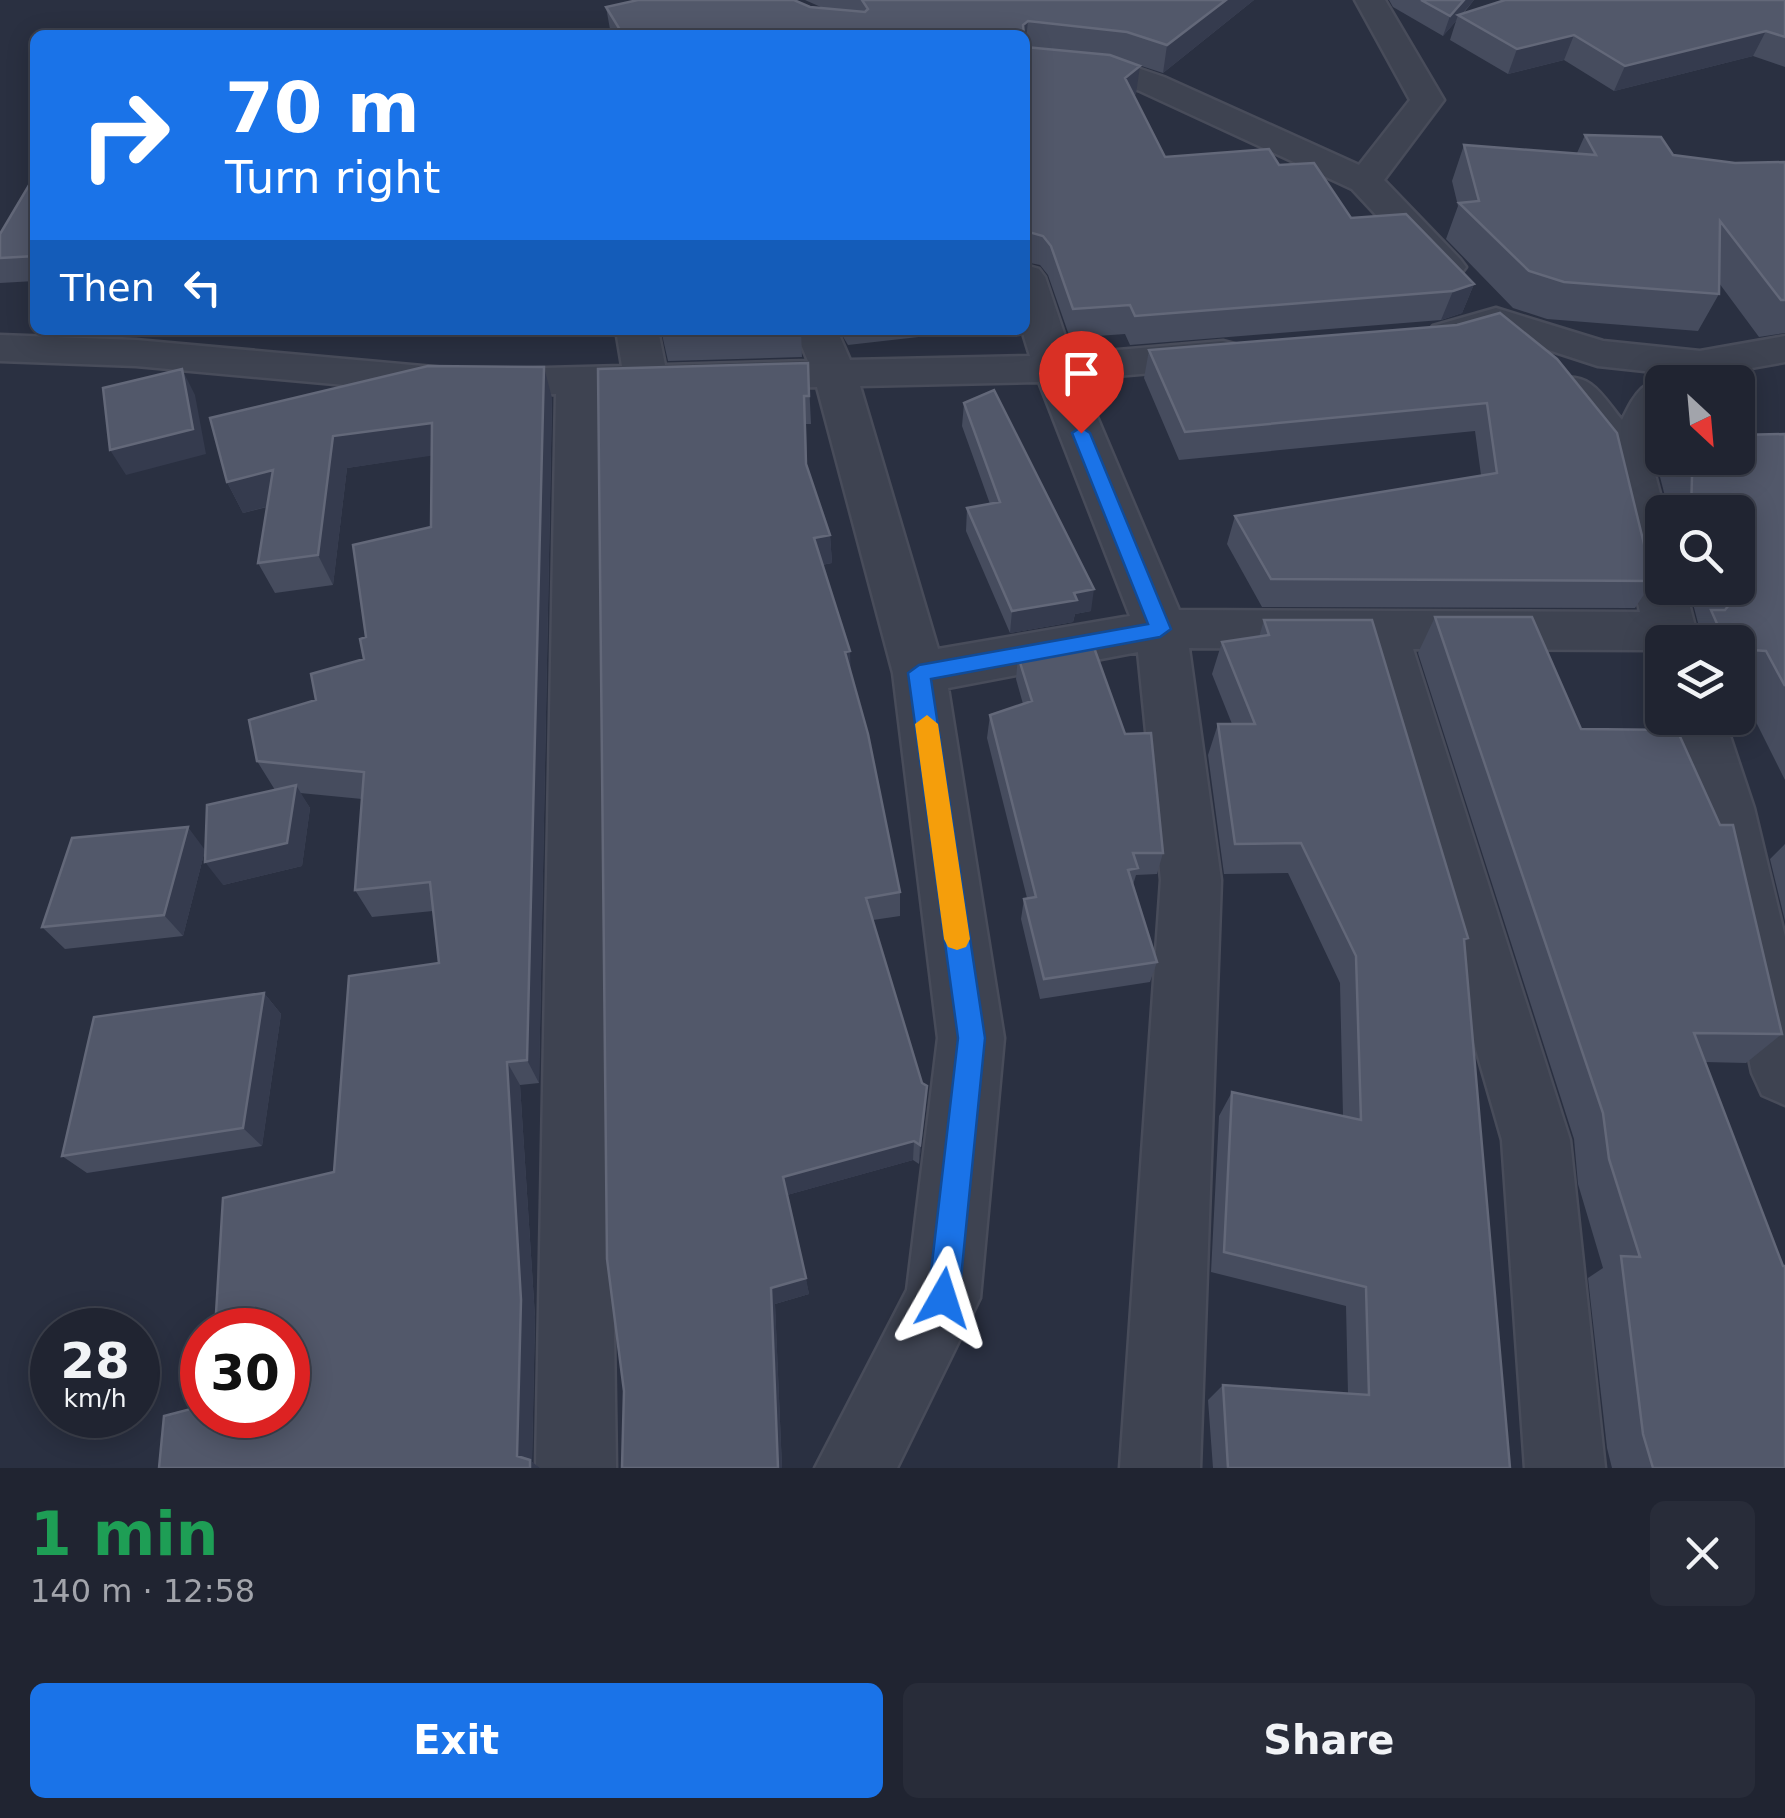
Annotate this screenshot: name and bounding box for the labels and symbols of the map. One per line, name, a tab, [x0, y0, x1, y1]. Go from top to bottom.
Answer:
pin	[1039, 331, 1124, 434]
north arrow	[1645, 365, 1755, 475]
position arrow	[891, 1246, 995, 1350]
speed limit sign: 30	[180, 1308, 310, 1438]

